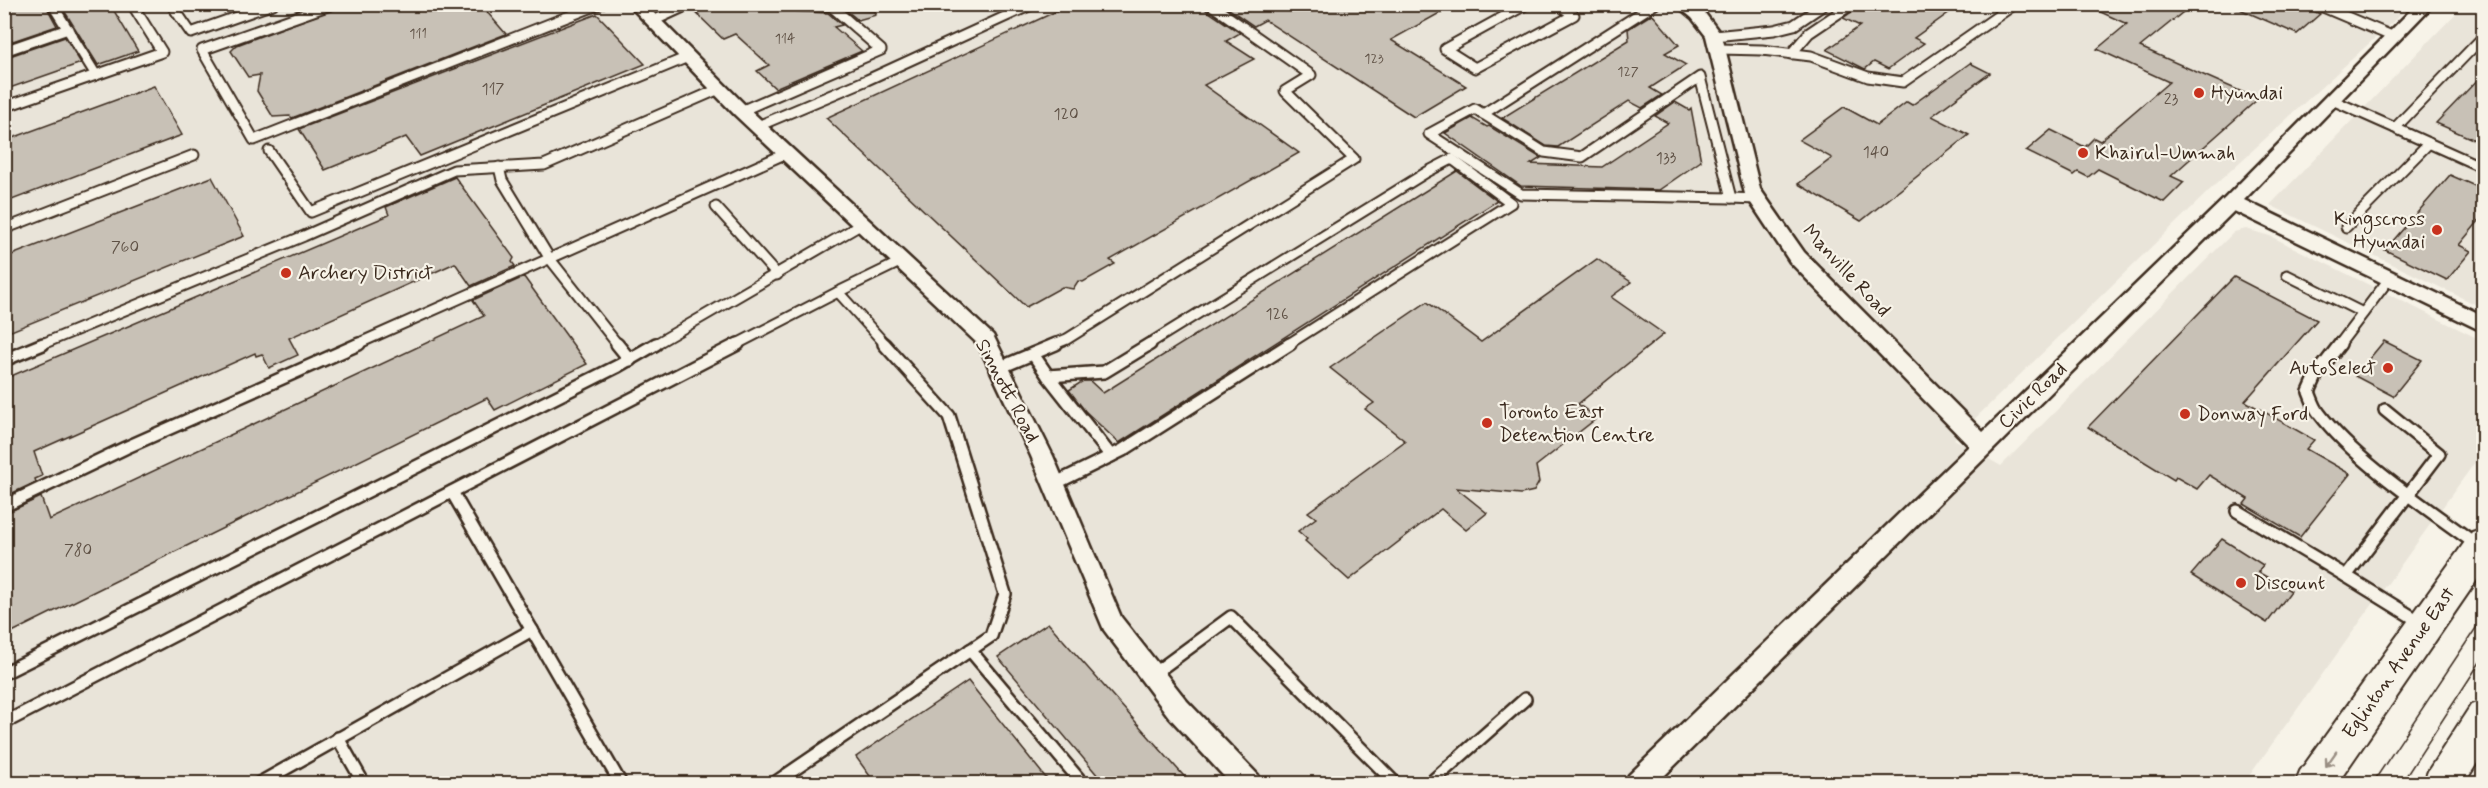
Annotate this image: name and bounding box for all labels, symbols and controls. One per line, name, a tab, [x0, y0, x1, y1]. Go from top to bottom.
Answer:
house number: 111	[409, 25, 427, 43]
house number: 114	[775, 30, 795, 48]
house number: 123	[1364, 50, 1384, 68]
house number: 127	[1617, 63, 1639, 81]
house number: 117	[482, 79, 505, 100]
place label: Hyundai	[2211, 80, 2283, 107]
marker: Hyundai	[2192, 86, 2206, 100]
house number: 23	[2164, 89, 2179, 110]
house number: 120	[1053, 104, 1079, 125]
place label: Khairul-Ummah	[2095, 140, 2235, 167]
house number: 140	[1863, 142, 1889, 163]
marker: Khairul-Ummah	[2076, 146, 2090, 160]
house number: 133	[1656, 148, 1677, 169]
place label: Kingscross Hyundai	[2334, 206, 2425, 256]
street label: Manville Road	[1796, 219, 1896, 323]
marker: Kingscross Hyundai	[2430, 223, 2444, 237]
house number: 760	[111, 237, 139, 258]
place label: Archery District	[298, 260, 433, 287]
marker: Archery District	[279, 266, 293, 280]
house number: 126	[1265, 304, 1289, 325]
street label: Sinnott Road	[968, 334, 1046, 448]
place label: AutoSelect	[2289, 355, 2376, 382]
street label: Civic Road	[1993, 356, 2073, 436]
marker: AutoSelect	[2381, 361, 2395, 375]
place label: Toronto East Detention Centre	[1499, 399, 1655, 449]
place label: Donway Ford	[2197, 401, 2308, 428]
marker: Donway Ford	[2178, 407, 2192, 421]
marker: Toronto East Detention Centre	[1480, 416, 1494, 430]
house number: 780	[64, 540, 92, 561]
place label: Discount	[2253, 570, 2325, 597]
marker: Discount	[2234, 576, 2248, 590]
street label: Eglinton Avenue East	[2336, 581, 2462, 744]
one-way arrow	[2325, 750, 2337, 766]

